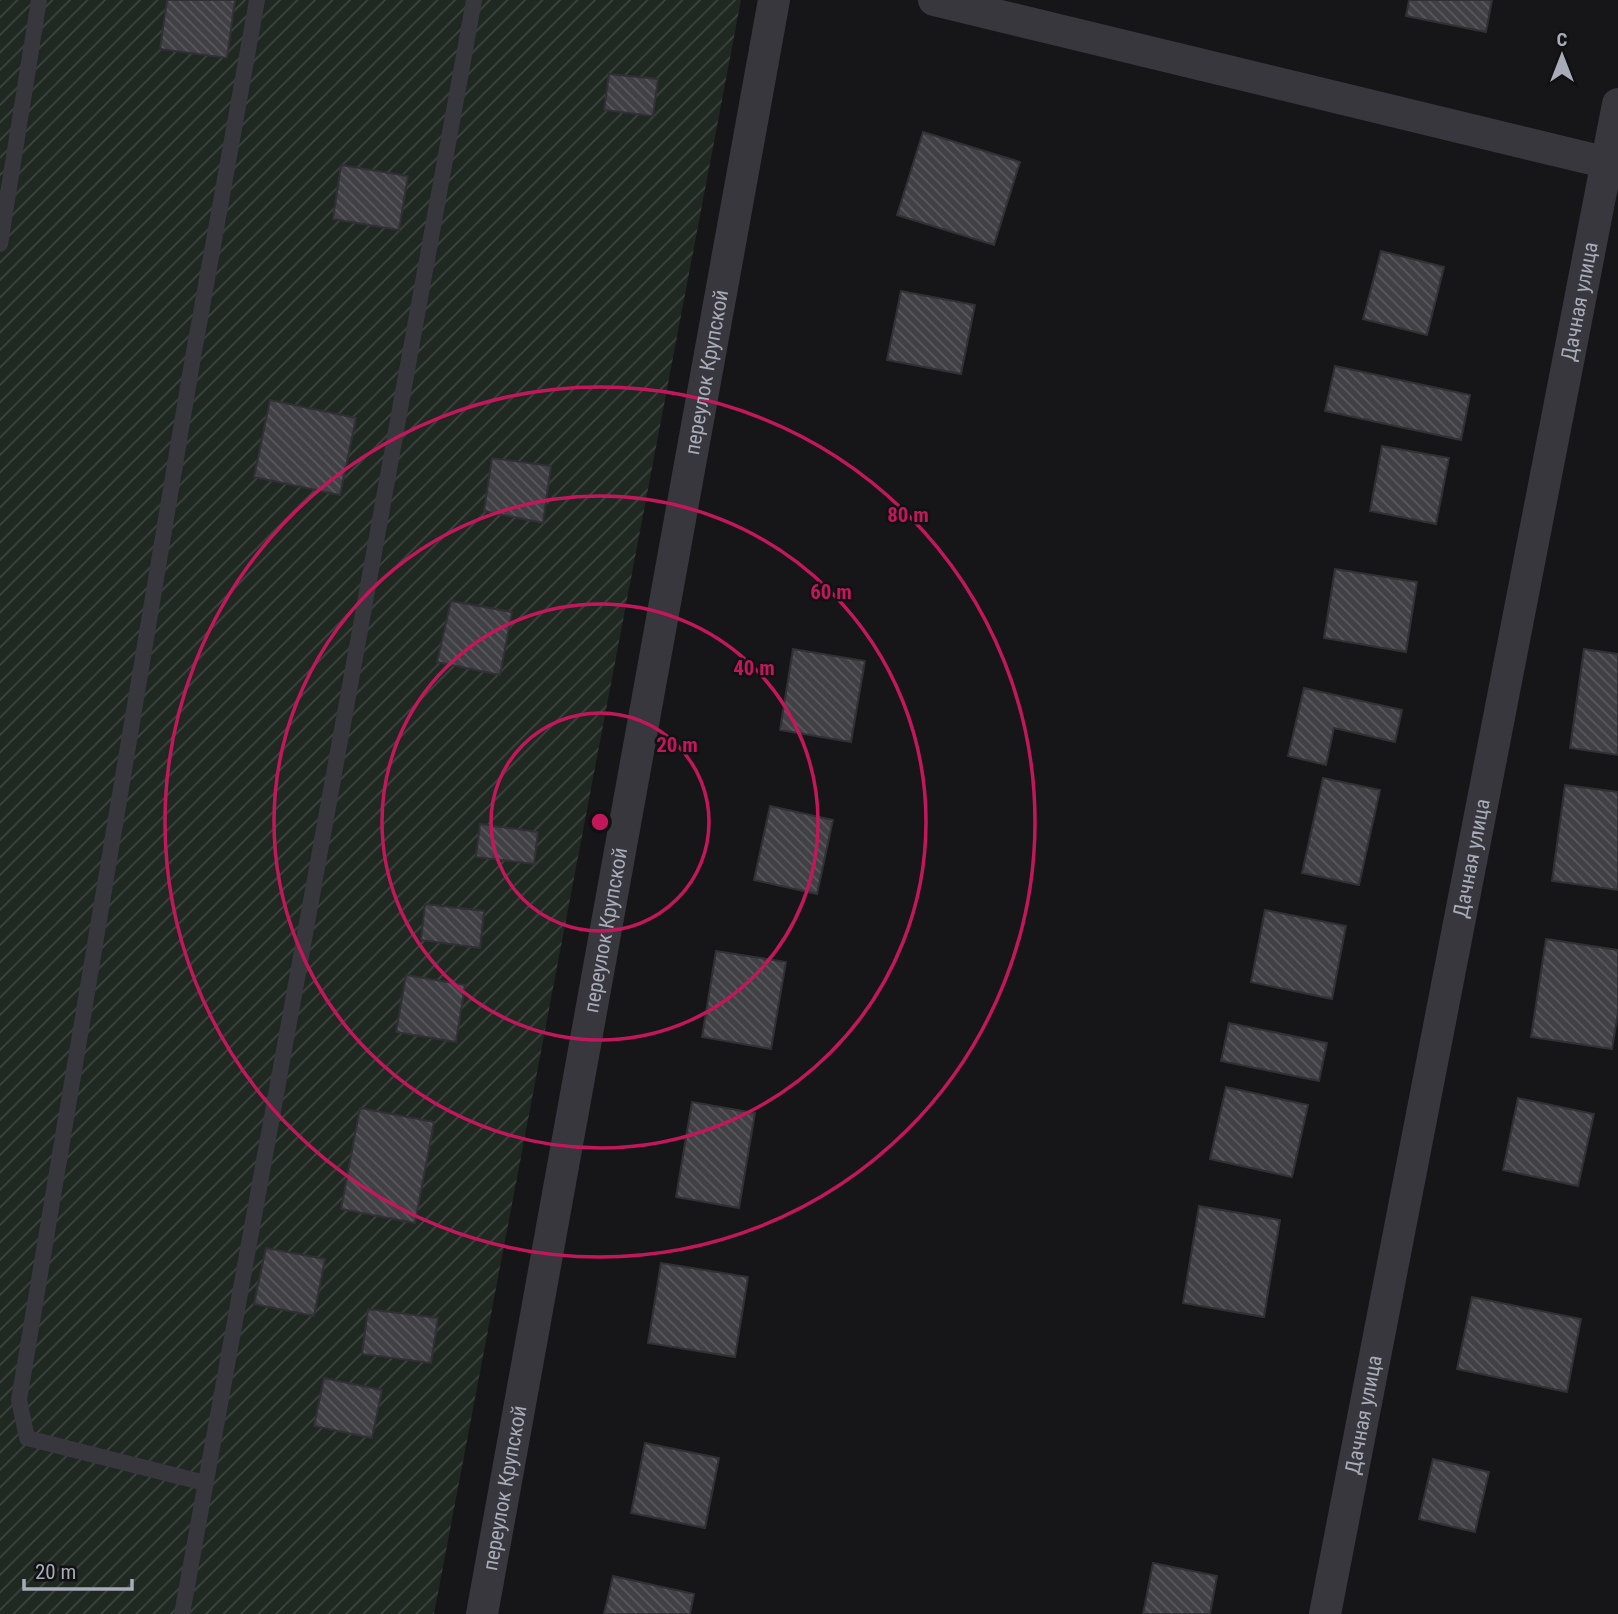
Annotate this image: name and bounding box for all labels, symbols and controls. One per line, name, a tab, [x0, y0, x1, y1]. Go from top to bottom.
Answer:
north arrow	[1527, 21, 1597, 91]
text: С	[1557, 28, 1568, 51]
street label: Дачная улица	[1556, 240, 1603, 363]
street label: переулок Крупской	[680, 288, 733, 457]
text: 80 m	[887, 503, 929, 527]
text: 60 m	[810, 580, 852, 604]
text: 40 m	[733, 656, 775, 680]
text: 20 m	[656, 733, 698, 757]
street label: Дачная улица	[1448, 797, 1495, 920]
centre of rings	[588, 810, 612, 834]
street label: переулок Крупской	[579, 846, 632, 1015]
street label: Дачная улица	[1340, 1353, 1387, 1476]
street label: переулок Крупской	[478, 1404, 531, 1572]
scale bar	[24, 1548, 133, 1592]
text: 20 m	[35, 1560, 76, 1584]

